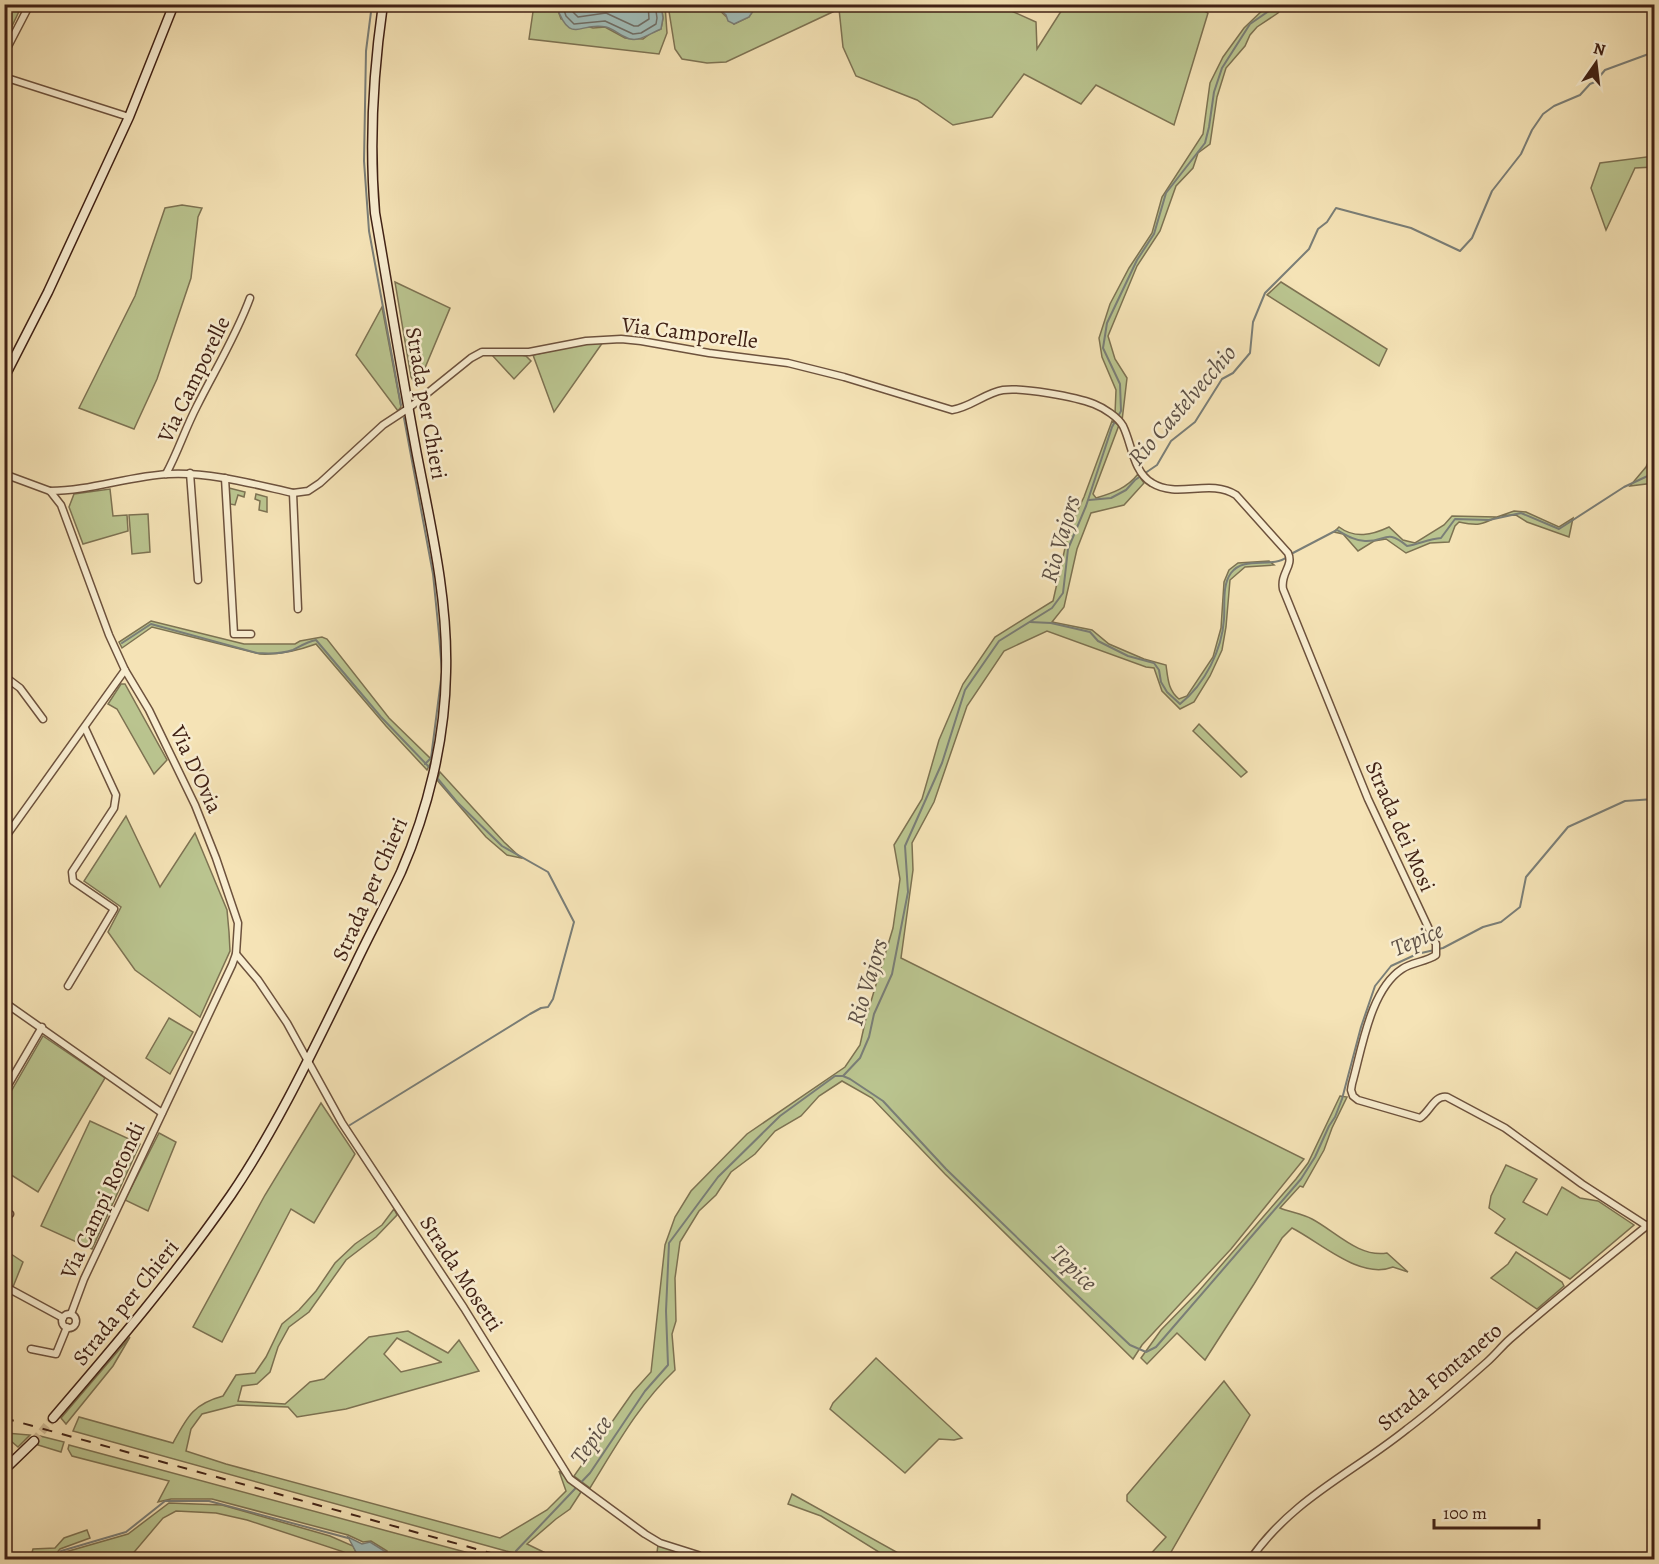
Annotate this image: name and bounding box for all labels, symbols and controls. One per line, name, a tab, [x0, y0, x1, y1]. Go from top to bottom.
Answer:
north arrow	[1566, 33, 1626, 93]
text: N	[1591, 37, 1608, 62]
street label: Via Camporelle	[619, 310, 760, 356]
street label: Via Camporelle	[150, 311, 237, 448]
street label: Strada per Chieri	[398, 325, 454, 482]
water label: Rio Castelvecchio	[1121, 338, 1243, 472]
water label: Rio Vajors	[1032, 492, 1088, 586]
street label: Via D'Ovia	[162, 720, 230, 819]
street label: Strada dei Mosi	[1358, 756, 1442, 897]
street label: Strada per Chieri	[325, 813, 415, 966]
water label: Tepice	[1386, 914, 1448, 964]
water label: Rio Vajors	[839, 935, 895, 1029]
street label: Via Campi Rotondi	[53, 1117, 152, 1285]
street label: Strada Mosetti	[413, 1210, 510, 1337]
street label: Strada per Chieri	[66, 1233, 186, 1372]
water label: Tepice	[1044, 1238, 1105, 1298]
street label: Strada Fontaneto	[1371, 1316, 1509, 1438]
water label: Tepice	[562, 1409, 620, 1471]
scale bar	[1434, 1492, 1539, 1530]
text: 100 m	[1443, 1501, 1487, 1525]

